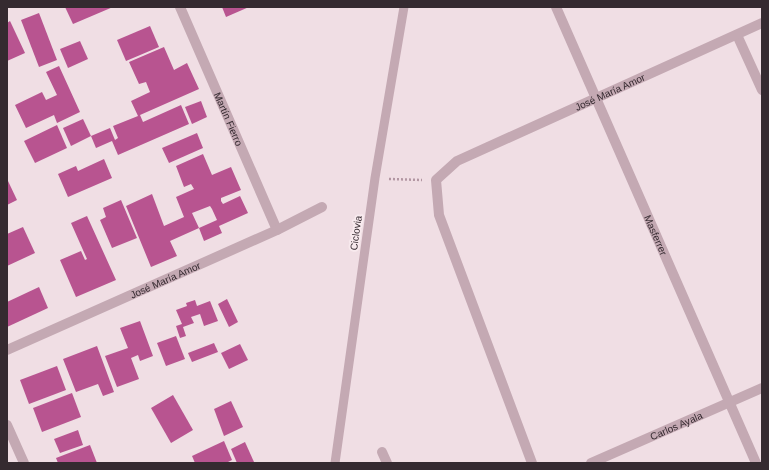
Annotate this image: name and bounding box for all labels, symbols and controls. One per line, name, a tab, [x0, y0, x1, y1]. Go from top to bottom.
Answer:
street label: José María Amor	[573, 71, 647, 112]
street label: Martín Fierro	[212, 90, 245, 148]
street label: Masferrer	[642, 213, 670, 257]
street label: Ciclovia	[348, 214, 364, 251]
street label: José María Amor	[128, 259, 202, 300]
street label: Carlos Ayala	[648, 409, 704, 442]

